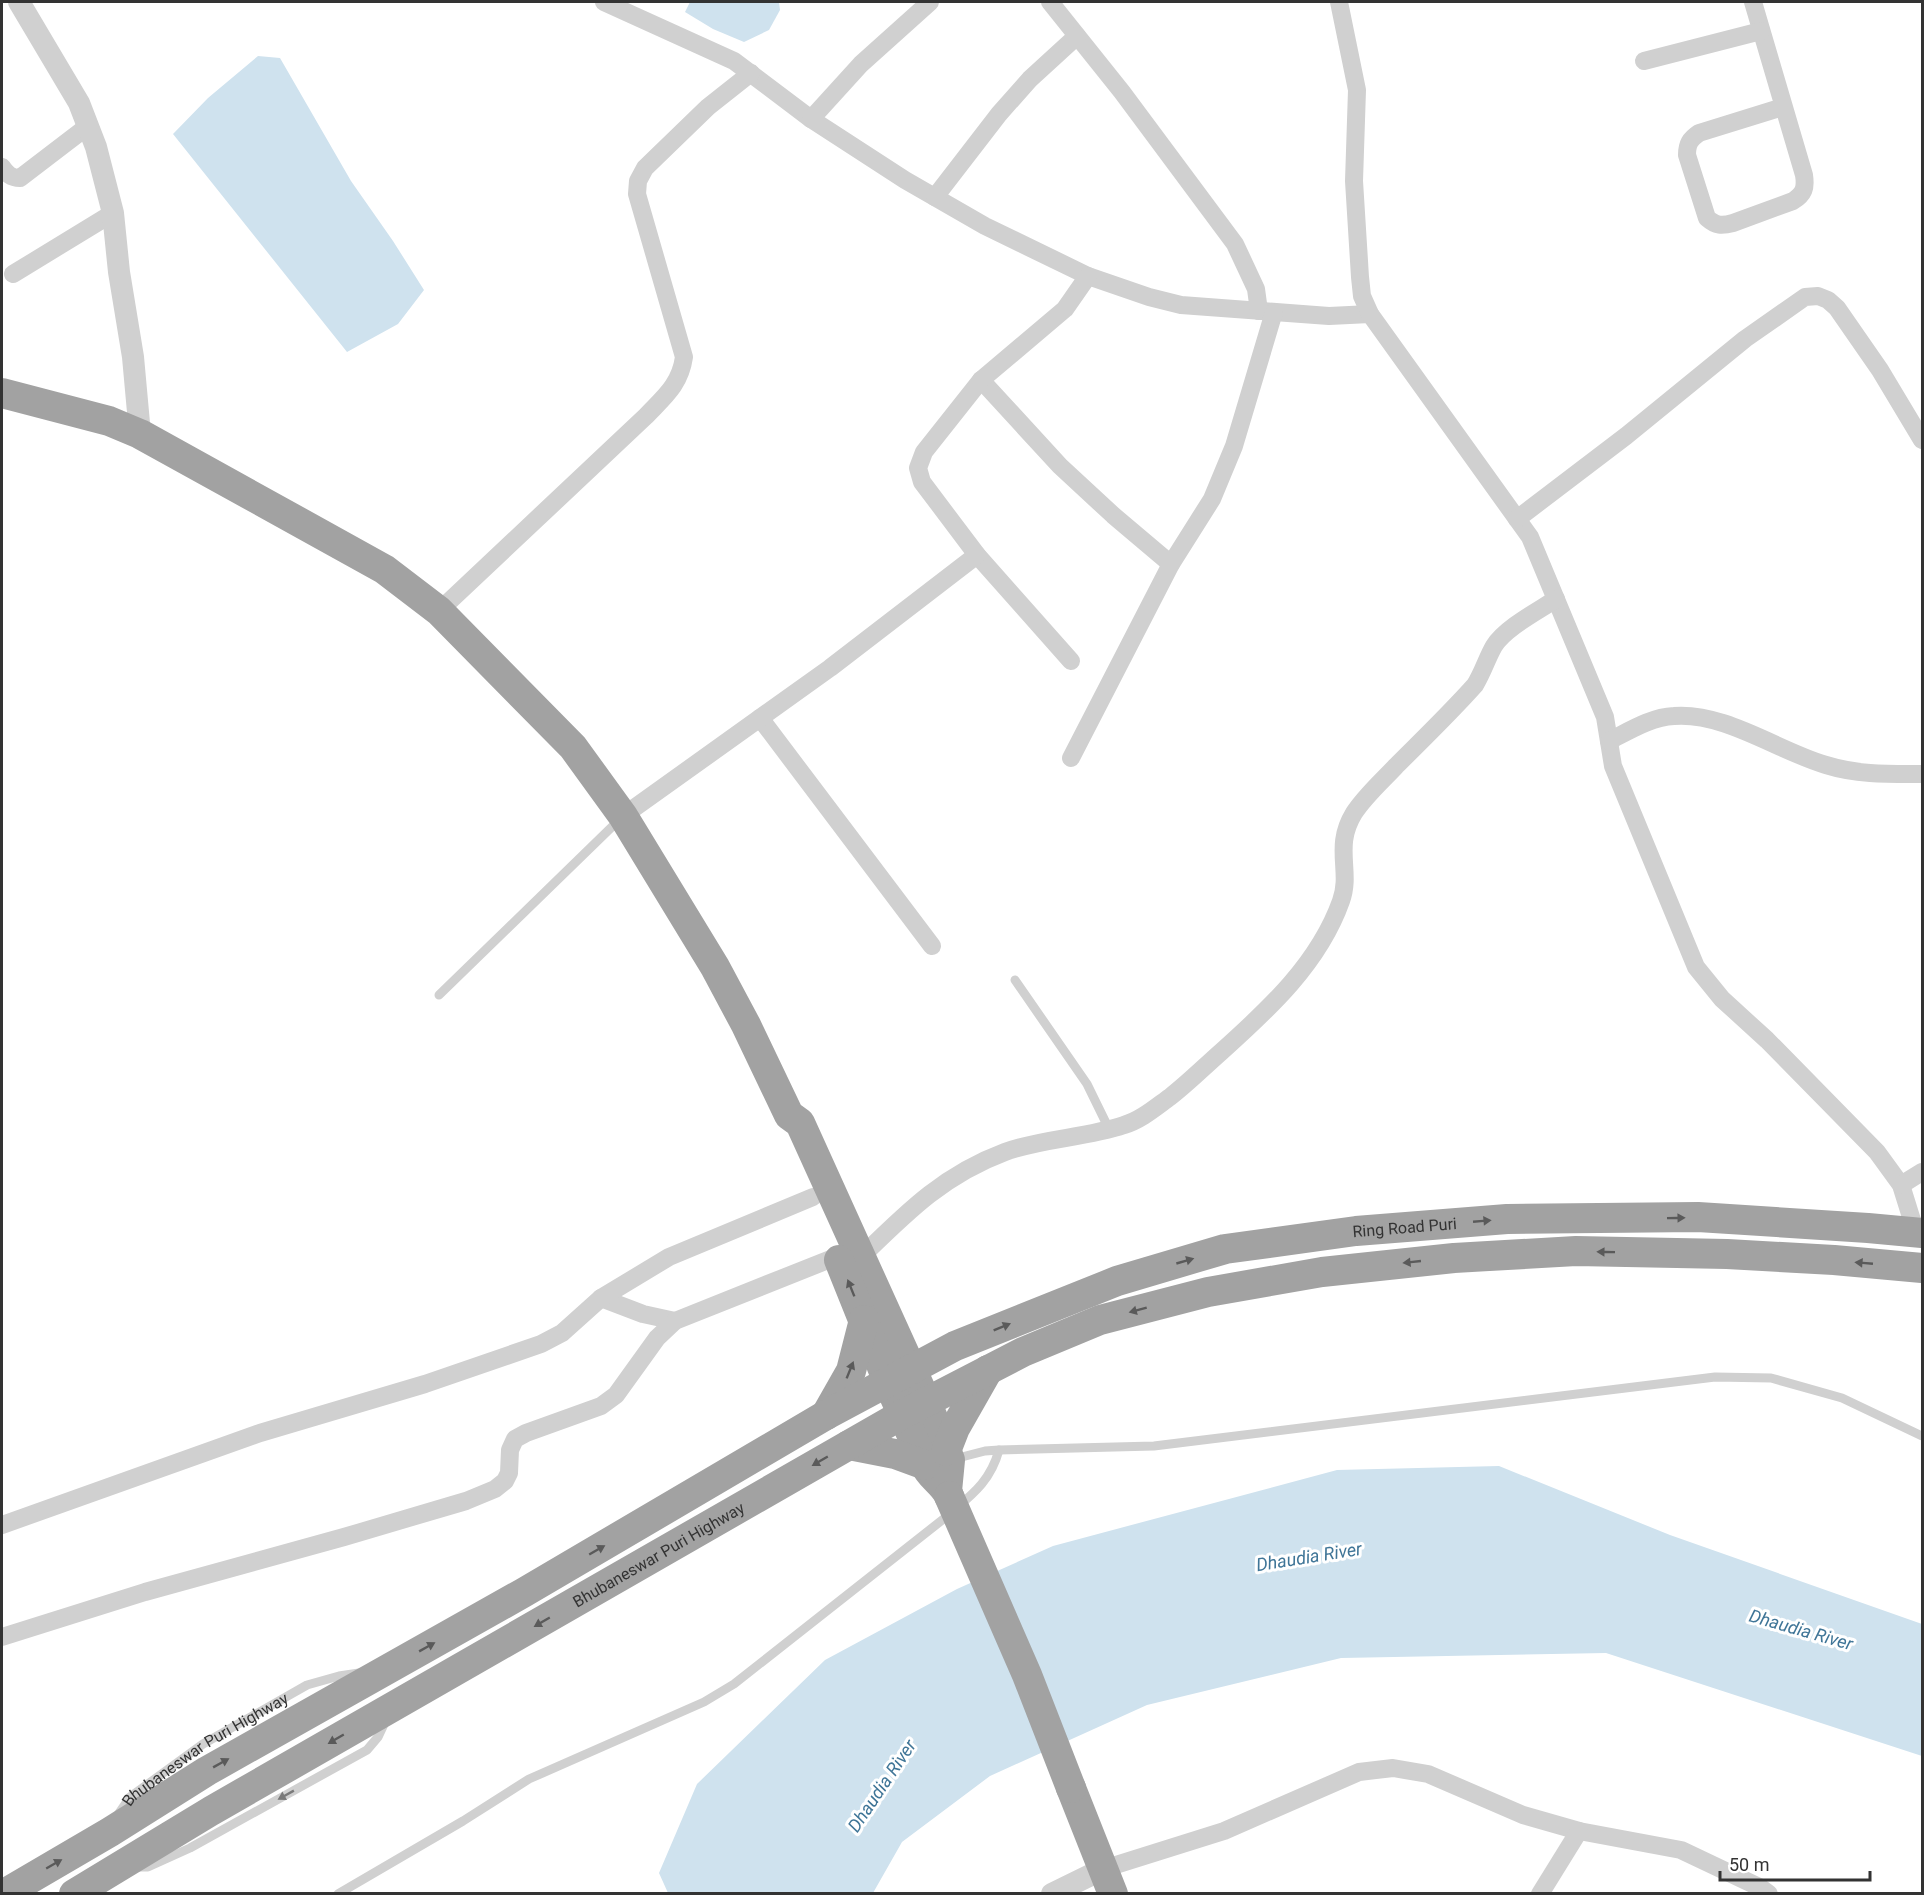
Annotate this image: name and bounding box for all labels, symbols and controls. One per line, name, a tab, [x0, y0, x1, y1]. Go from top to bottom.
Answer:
one-way arrow	[1667, 1213, 1686, 1223]
street label: Ring Road Puri	[1352, 1214, 1458, 1241]
one-way arrow	[1472, 1217, 1491, 1226]
one-way arrow	[1597, 1247, 1616, 1257]
one-way arrow	[1176, 1256, 1194, 1265]
one-way arrow	[1402, 1257, 1421, 1267]
one-way arrow	[1855, 1258, 1874, 1267]
one-way arrow	[846, 1279, 856, 1297]
one-way arrow	[1128, 1306, 1147, 1316]
one-way arrow	[993, 1322, 1011, 1332]
one-way arrow	[845, 1360, 855, 1378]
one-way arrow	[811, 1456, 828, 1466]
street label: Bhubaneswar Puri Highway	[570, 1498, 748, 1611]
water label: Dhaudia River	[1255, 1538, 1364, 1575]
one-way arrow	[589, 1545, 606, 1555]
water label: Dhaudia River	[1747, 1605, 1856, 1655]
one-way arrow	[534, 1616, 550, 1627]
one-way arrow	[419, 1642, 436, 1652]
street label: Bhubaneswar Puri Highway	[118, 1689, 292, 1809]
one-way arrow	[327, 1734, 344, 1744]
water label: Dhaudia River	[843, 1735, 921, 1836]
one-way arrow	[213, 1758, 230, 1768]
one-way arrow	[277, 1790, 294, 1800]
scale bar	[1720, 1844, 1870, 1882]
text: 50 m	[1729, 1854, 1769, 1875]
one-way arrow	[46, 1859, 63, 1869]

